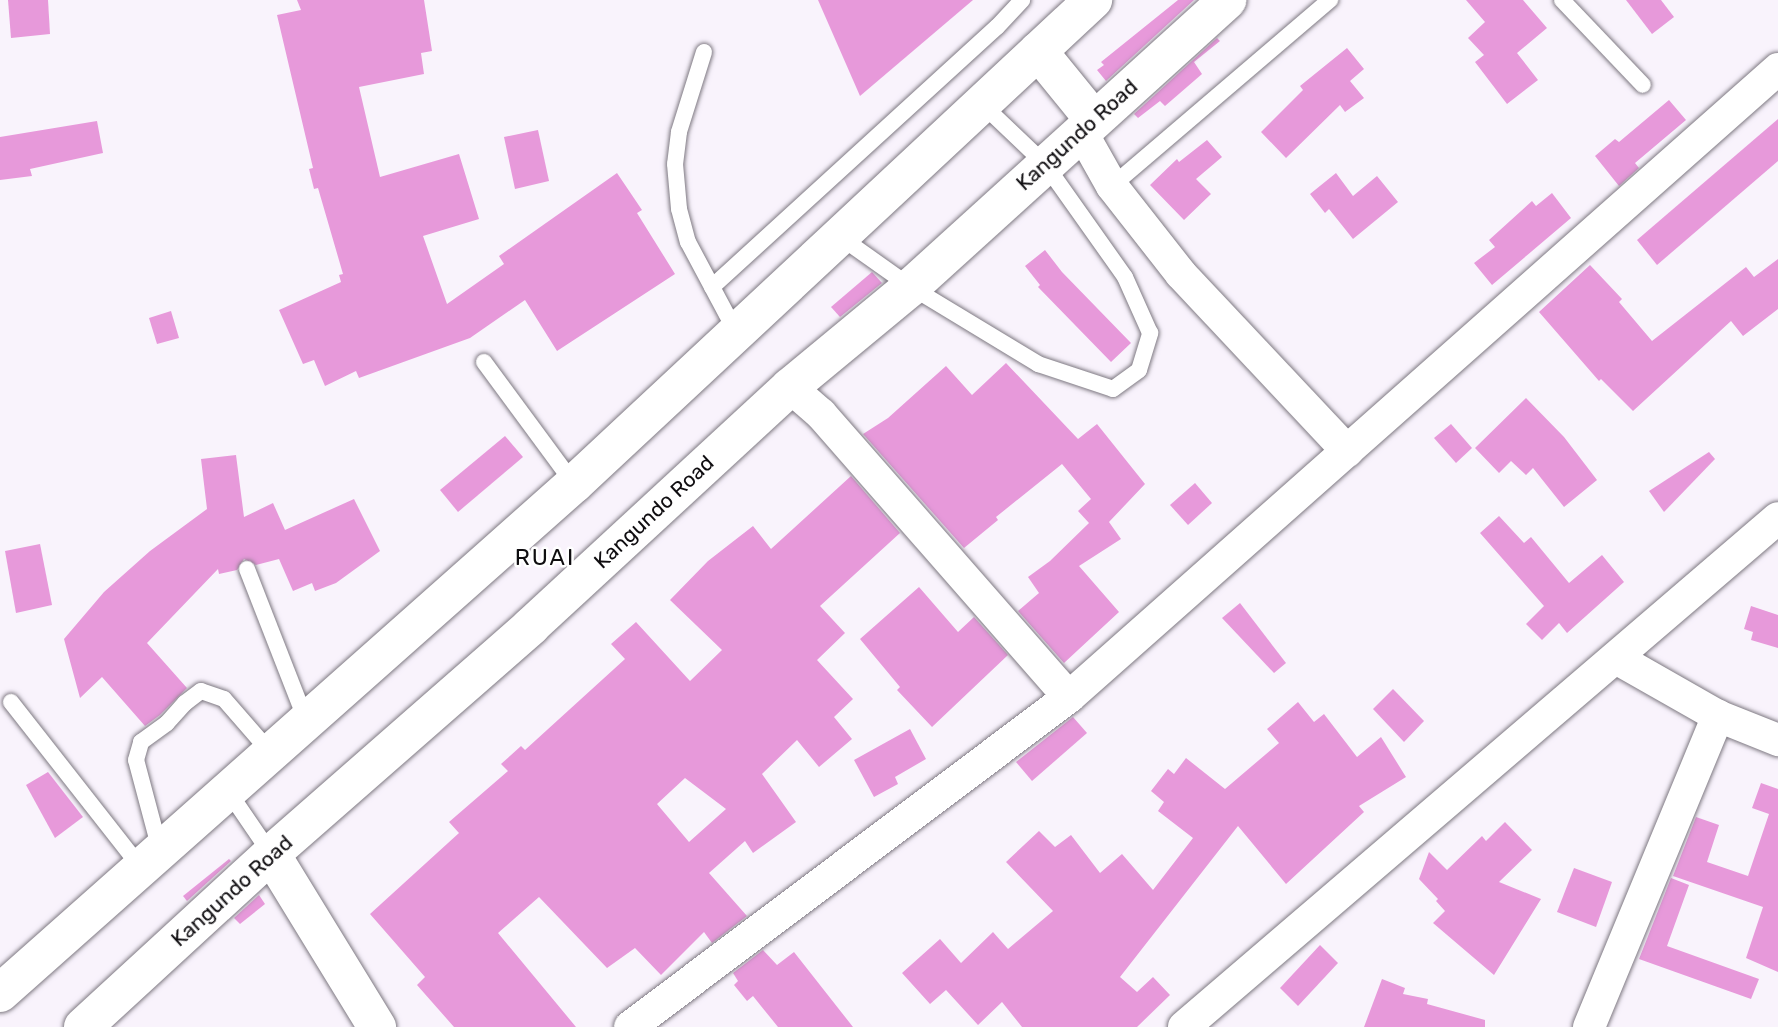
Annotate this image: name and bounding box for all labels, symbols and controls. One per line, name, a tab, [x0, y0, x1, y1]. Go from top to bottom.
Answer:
street label: Kangundo Road	[1011, 74, 1143, 196]
street label: Kangundo Road	[589, 450, 719, 574]
district label: RUAI	[515, 543, 575, 571]
street label: Kangundo Road	[166, 830, 298, 952]

